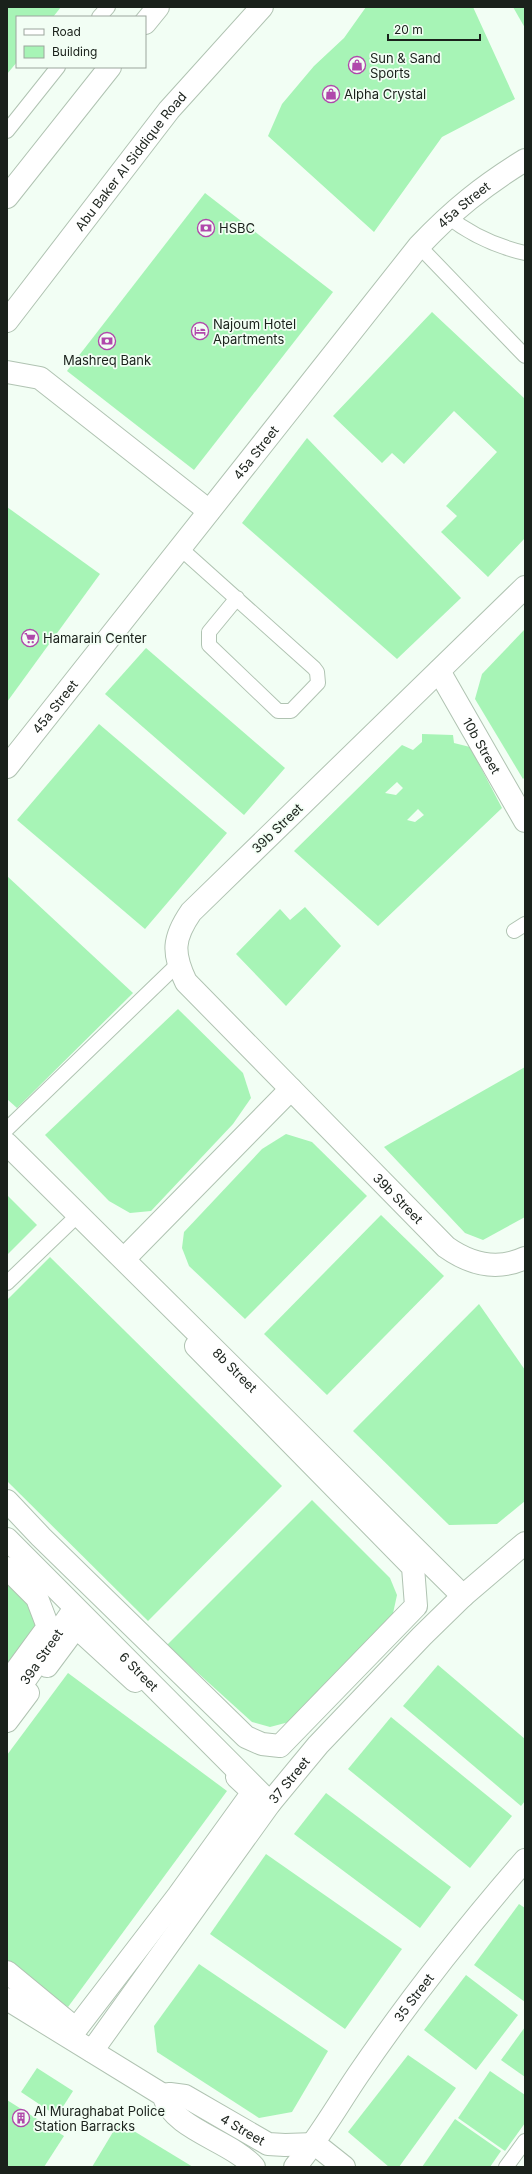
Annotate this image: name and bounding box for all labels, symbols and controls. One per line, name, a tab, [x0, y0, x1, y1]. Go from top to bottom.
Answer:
legend	[16, 16, 146, 68]
scale bar	[388, 16, 480, 42]
text: 20 m	[394, 22, 423, 37]
text: Road	[52, 24, 81, 39]
text: Building	[52, 44, 97, 59]
place label: Sun & Sand Sports	[370, 50, 441, 81]
shop icon: Sun & Sand Sports	[347, 55, 367, 75]
shop icon: Alpha Crystal	[321, 84, 341, 104]
place label: Alpha Crystal	[344, 86, 426, 102]
street label: Abu Baker Al Siddique Road	[71, 88, 190, 234]
street label: 45a Street	[434, 178, 493, 231]
bank icon: HSBC	[196, 218, 216, 238]
place label: HSBC	[219, 220, 255, 236]
place label: Najoum Hotel Apartments	[213, 316, 296, 347]
hotel icon: Najoum Hotel Apartments	[190, 321, 210, 341]
bank icon: Mashreq Bank	[97, 331, 117, 351]
place label: Mashreq Bank	[63, 352, 151, 368]
street label: 45a Street	[230, 422, 282, 483]
supermarket icon: Hamarain Center	[20, 628, 40, 648]
place label: Hamarain Center	[43, 630, 147, 646]
street label: 45a Street	[29, 677, 81, 737]
street label: 10b Street	[459, 715, 504, 776]
street label: 39b Street	[248, 800, 306, 856]
street label: 39b Street	[370, 1170, 426, 1227]
street label: 8b Street	[209, 1344, 261, 1396]
street label: 39a Street	[16, 1626, 66, 1687]
street label: 6 Street	[116, 1649, 162, 1694]
street label: 37 Street	[265, 1754, 313, 1807]
street label: 35 Street	[390, 1970, 437, 2025]
place label: Al Muraghabat Police Station Barracks	[34, 2103, 165, 2134]
building icon: Al Muraghabat Police Station Barracks	[11, 2108, 31, 2128]
street label: 4 Street	[218, 2110, 268, 2149]

